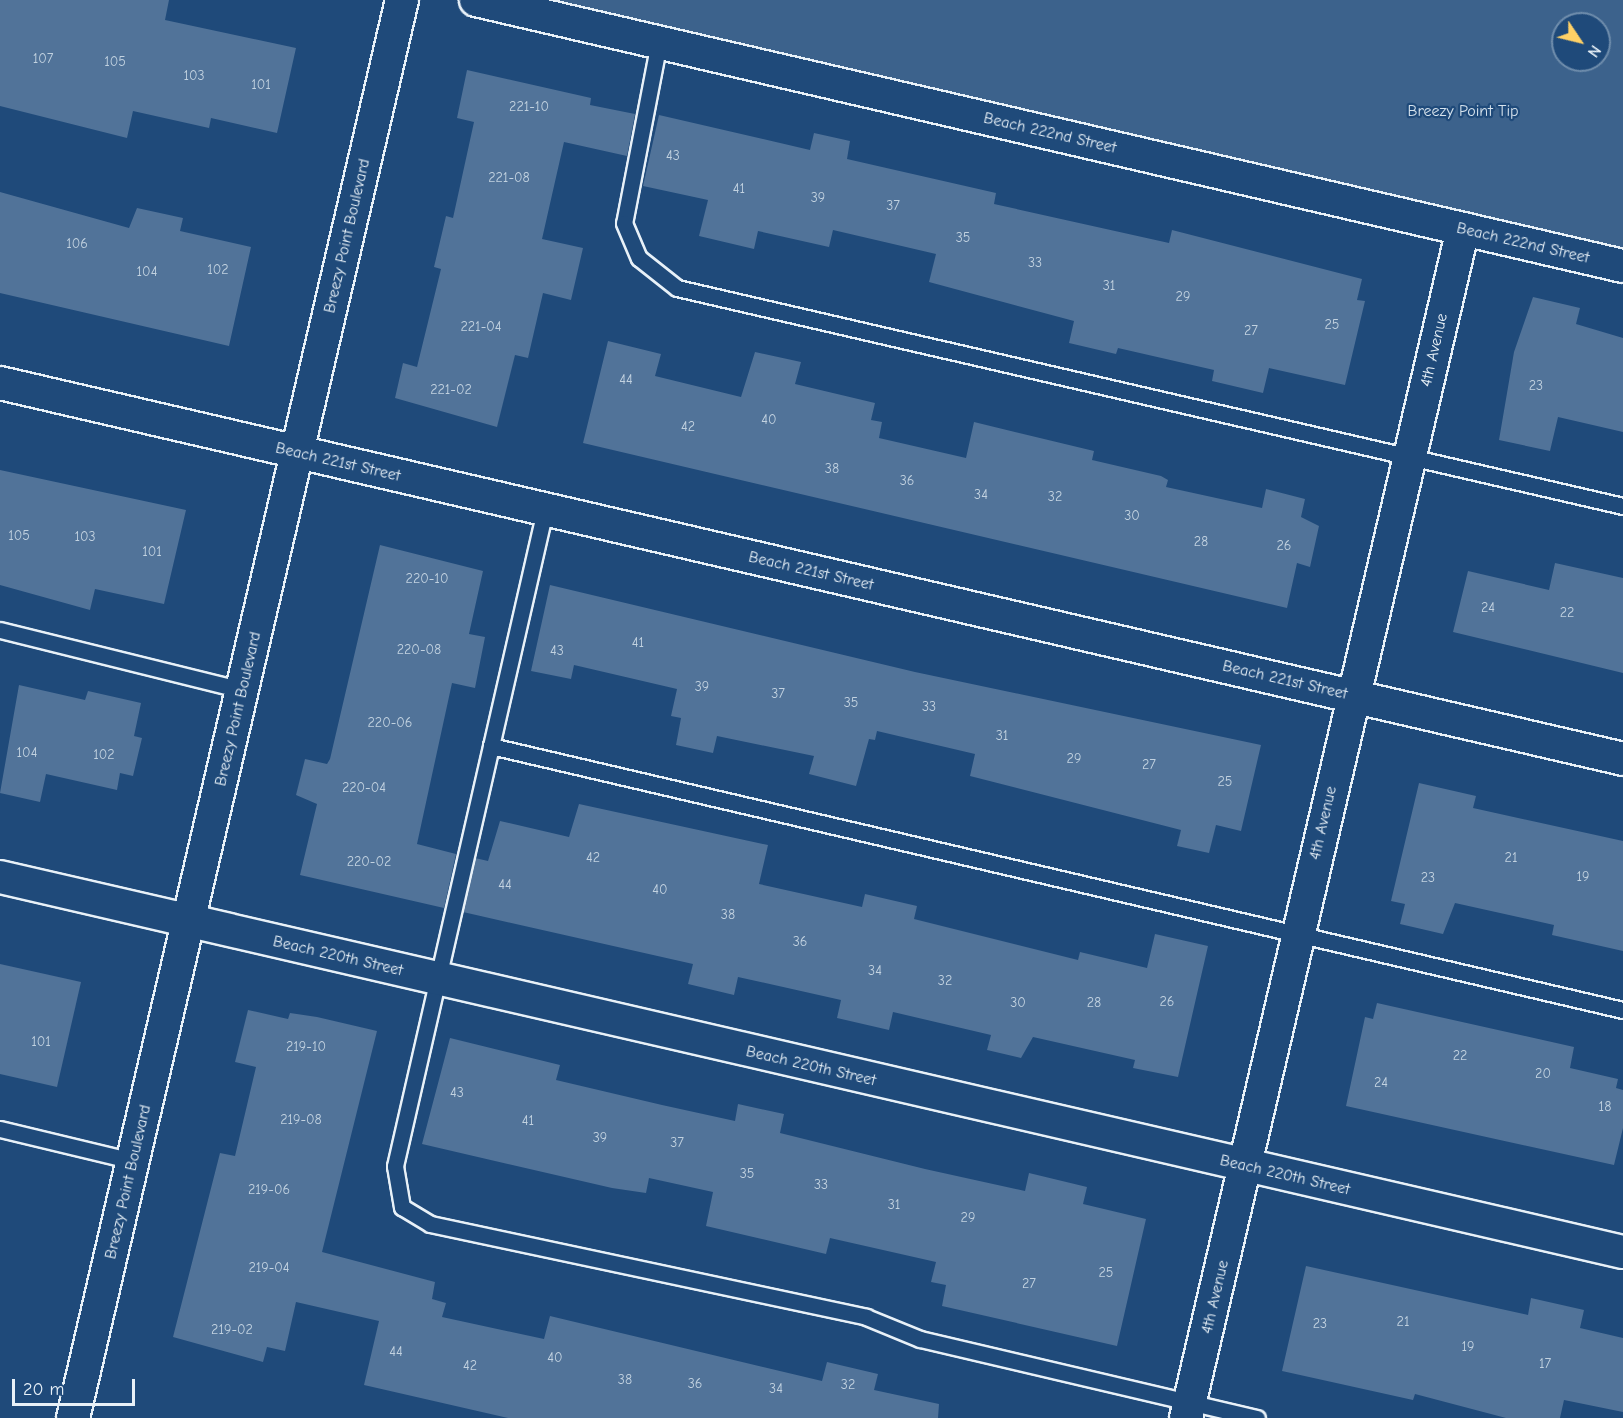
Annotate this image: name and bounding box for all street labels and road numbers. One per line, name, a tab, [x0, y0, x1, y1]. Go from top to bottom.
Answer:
street label: Beach 222nd Street	[982, 108, 1118, 158]
street label: Breezy Point Boulevard	[320, 157, 374, 315]
street label: Beach 222nd Street	[1455, 218, 1591, 268]
street label: 4th Avenue	[1416, 311, 1452, 389]
street label: Beach 221st Street	[274, 438, 402, 486]
street label: Beach 221st Street	[747, 547, 875, 595]
street label: Breezy Point Boulevard	[211, 630, 265, 788]
street label: Beach 221st Street	[1221, 656, 1349, 704]
street label: 4th Avenue	[1305, 784, 1341, 862]
street label: Beach 220th Street	[271, 932, 405, 980]
street label: Beach 220th Street	[744, 1042, 878, 1090]
street label: Breezy Point Boulevard	[101, 1103, 155, 1261]
street label: Beach 220th Street	[1218, 1151, 1352, 1199]
street label: 4th Avenue	[1197, 1258, 1233, 1336]

